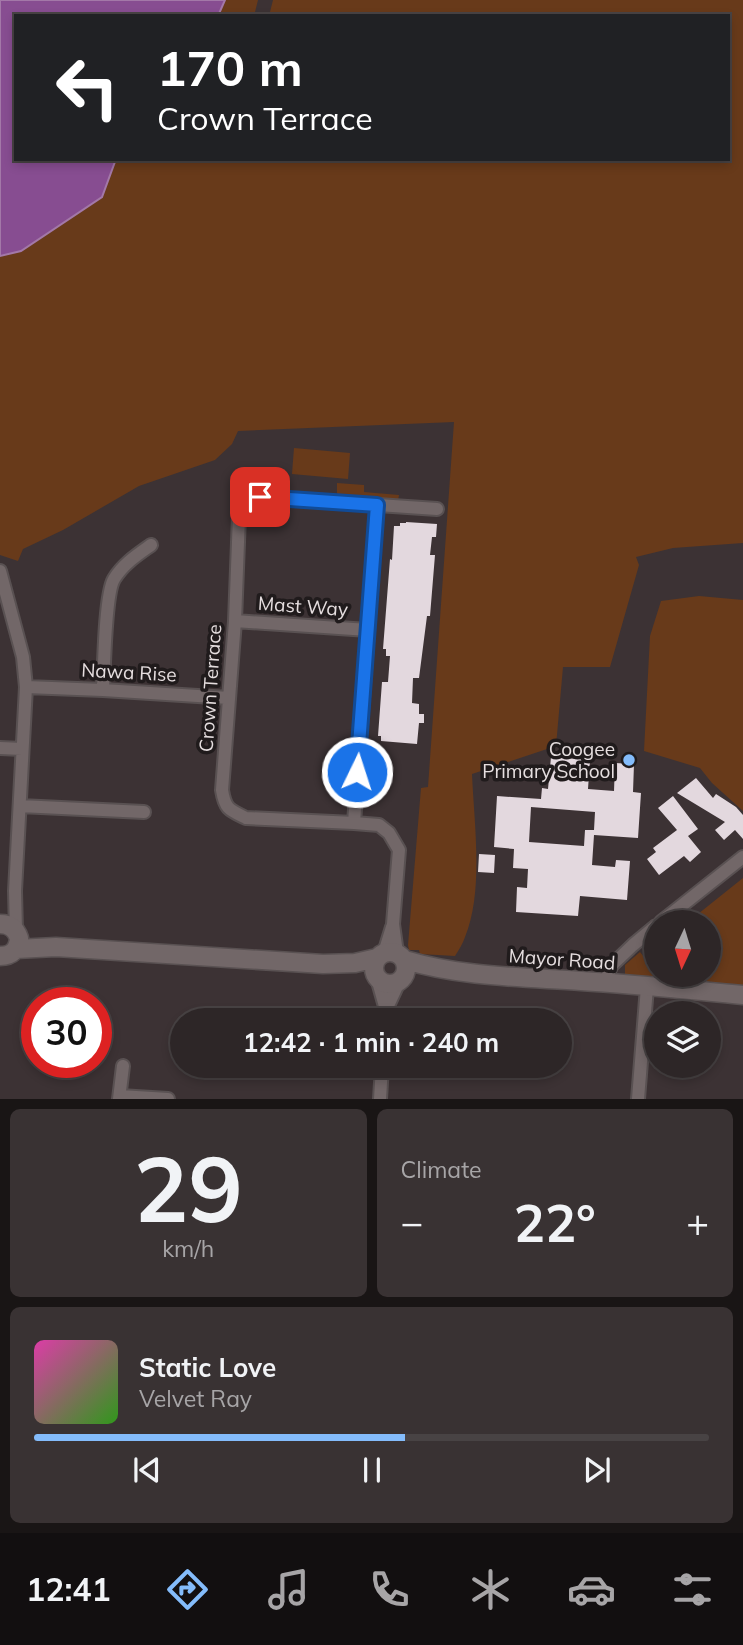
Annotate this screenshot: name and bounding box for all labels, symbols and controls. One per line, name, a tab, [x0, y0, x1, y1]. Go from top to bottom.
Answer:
text: 170 m	[157, 37, 303, 98]
icon: left	[42, 42, 133, 133]
text: Crown Terrace	[157, 98, 373, 138]
pin	[230, 467, 290, 527]
icon: arrive	[241, 478, 279, 516]
street label: Mast Way	[257, 591, 349, 621]
street label: Crown Terrace	[194, 623, 226, 753]
street label: Nawa Rise	[81, 658, 177, 686]
position arrow	[320, 735, 394, 809]
place label: Coogee Primary School	[482, 737, 615, 783]
marker: Coogee Primary School	[621, 752, 637, 768]
north arrow	[644, 910, 721, 987]
map controls	[644, 910, 721, 1078]
street label: Mayor Road	[508, 943, 616, 975]
speed limit sign: 30	[21, 987, 112, 1078]
button: layers	[644, 1001, 721, 1078]
text: 12:42 · 1 min · 240 m	[243, 1026, 499, 1059]
text: 29	[134, 1131, 243, 1245]
text: Climate	[401, 1155, 482, 1184]
text: 22°	[514, 1190, 596, 1255]
text: −	[401, 1198, 423, 1246]
text: +	[686, 1198, 709, 1246]
text: km/h	[162, 1234, 214, 1263]
text: Static Love	[139, 1351, 276, 1384]
text: Velvet Ray	[139, 1384, 252, 1413]
icon: previous	[128, 1451, 166, 1489]
icon: pause	[353, 1451, 391, 1489]
icon: next	[578, 1451, 616, 1489]
icon: directions	[163, 1565, 212, 1614]
icon: music	[264, 1565, 313, 1614]
icon: phone	[365, 1565, 414, 1614]
icon: climate	[466, 1565, 515, 1614]
icon: car	[567, 1565, 616, 1614]
icon: filters	[668, 1565, 717, 1614]
text: 12:41	[26, 1569, 111, 1609]

